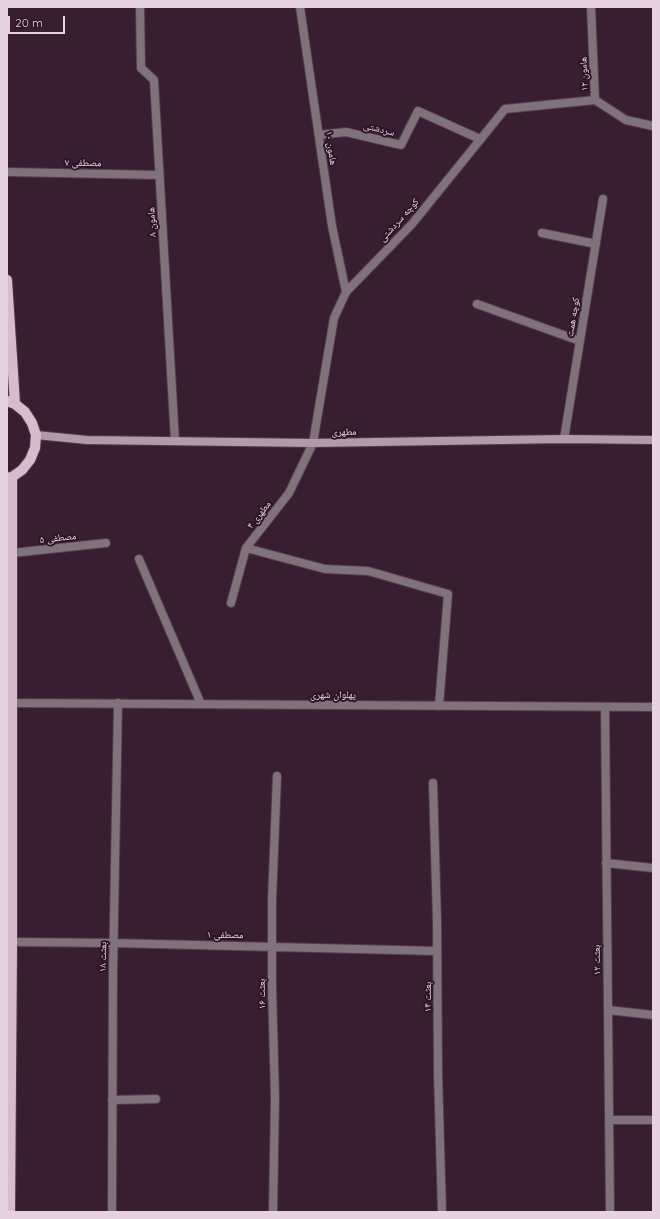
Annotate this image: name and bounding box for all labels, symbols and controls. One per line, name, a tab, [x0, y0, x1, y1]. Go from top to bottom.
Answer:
scale bar	[10, 8, 67, 34]
text: 20 m	[15, 15, 43, 30]
street label: هامون ۱۲	[577, 57, 591, 91]
street label: سردشتی	[362, 119, 396, 139]
street label: هامون ۱۰	[323, 130, 339, 166]
street label: مصطفی ۷	[65, 157, 101, 169]
street label: کوچه سردشتی	[376, 196, 422, 244]
street label: هامون ۸	[145, 207, 159, 237]
street label: کوچه همت	[564, 296, 582, 338]
street label: مطهری	[331, 426, 357, 438]
street label: مطهری ۴	[244, 499, 274, 531]
street label: مصطفی ۵	[39, 530, 77, 546]
street label: پهلوان شهری	[310, 689, 356, 701]
street label: مصطفی ۱	[207, 929, 243, 941]
street label: بعثت ۱۸	[97, 942, 109, 972]
street label: بعثت ۱۲	[591, 945, 603, 975]
street label: بعثت ۱۶	[256, 979, 268, 1009]
street label: بعثت ۱۴	[422, 982, 434, 1012]

